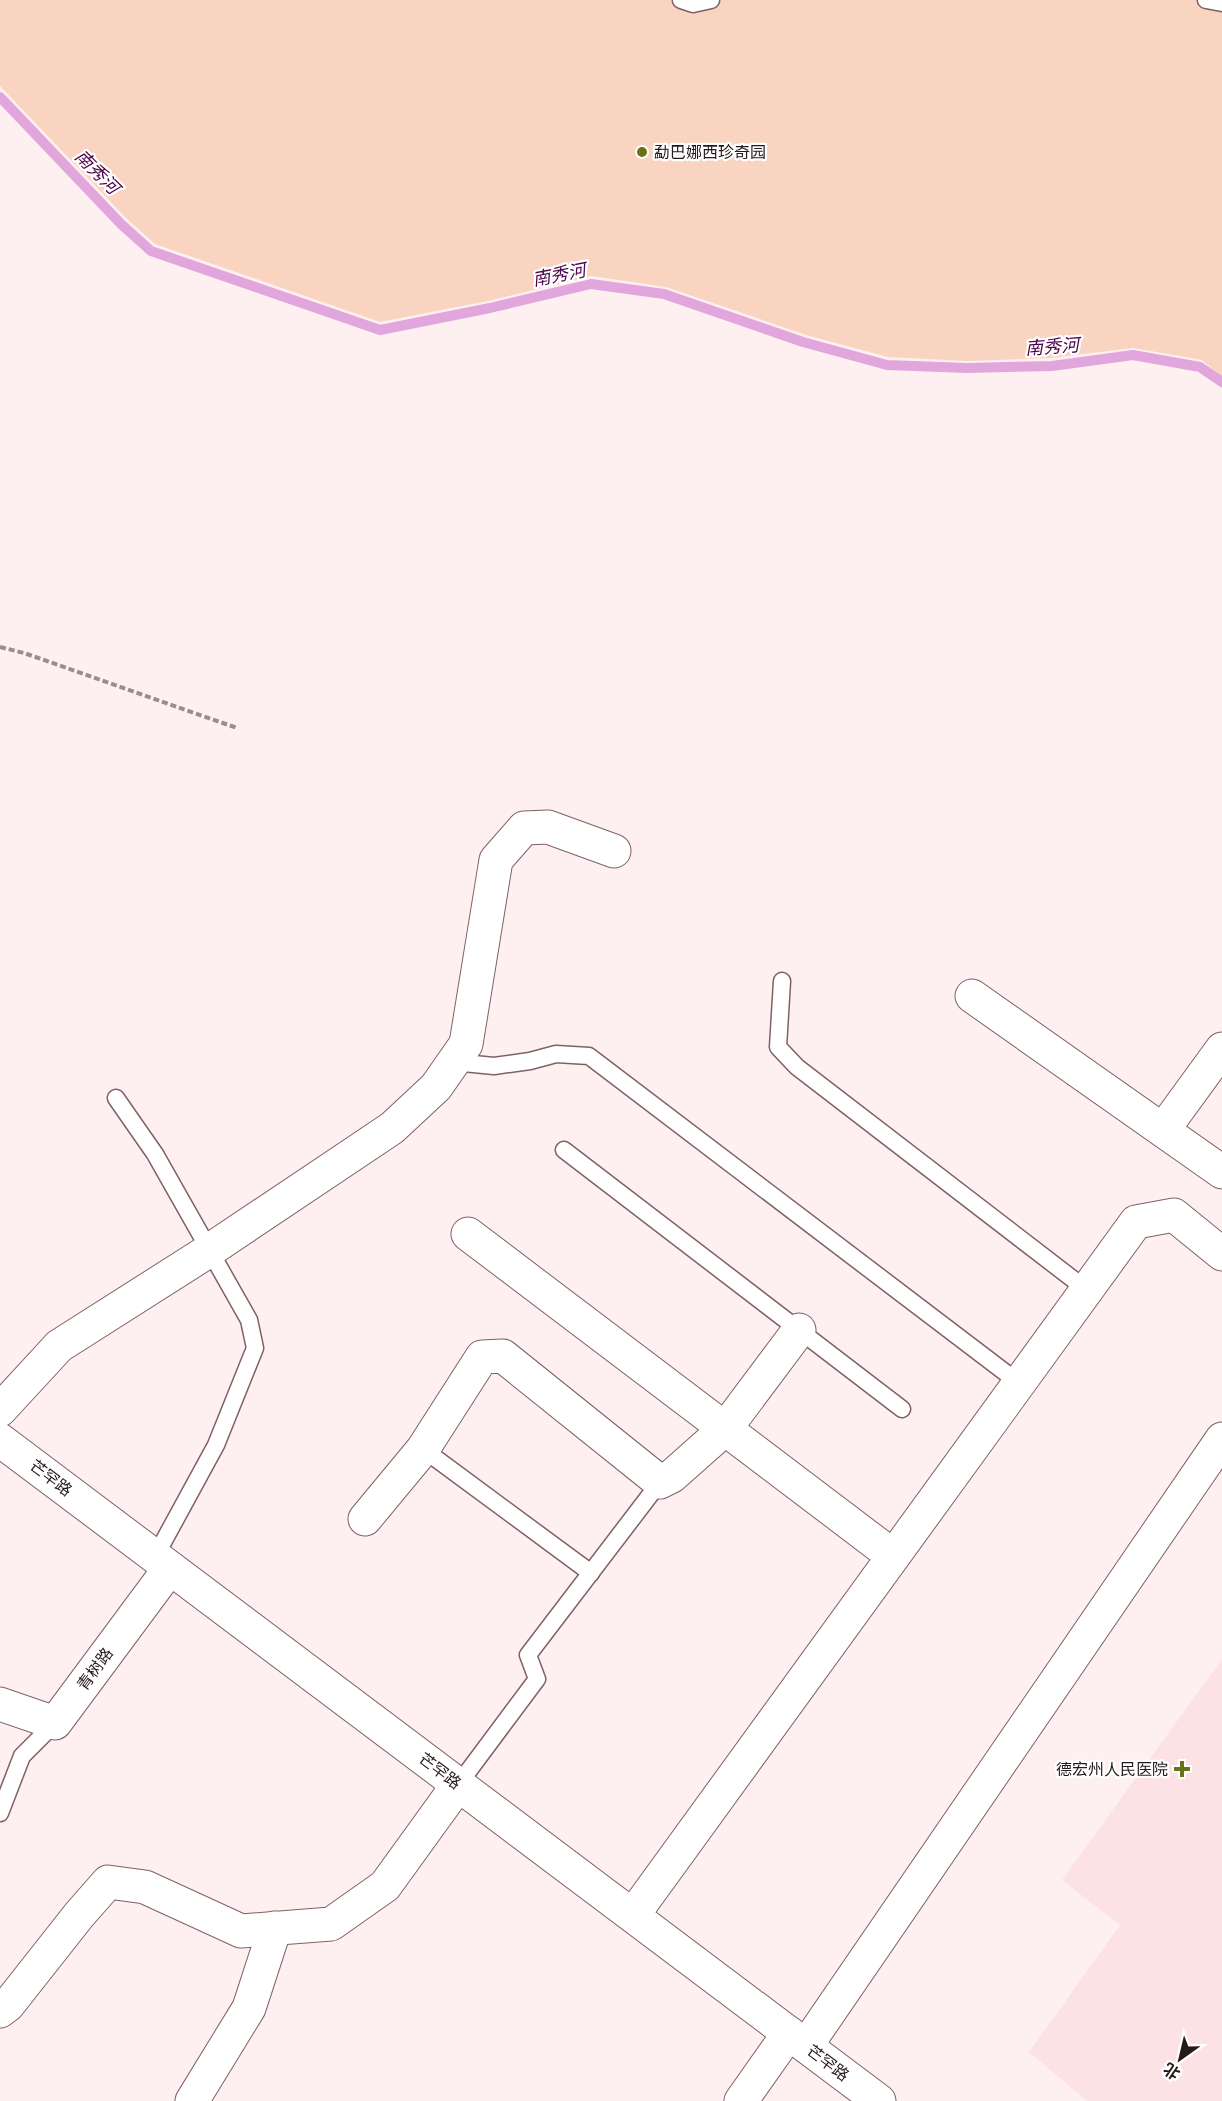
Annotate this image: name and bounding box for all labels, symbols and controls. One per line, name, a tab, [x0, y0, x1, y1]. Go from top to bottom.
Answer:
place label: 勐巴娜西珍奇园	[654, 143, 766, 161]
marker: 勐巴娜西珍奇园	[635, 145, 649, 159]
water label: 南秀河	[71, 146, 125, 200]
water label: 南秀河	[531, 259, 590, 290]
water label: 南秀河	[1024, 335, 1083, 359]
street label: 芒罕路	[27, 1457, 75, 1499]
street label: 青树路	[74, 1645, 116, 1693]
street label: 芒罕路	[416, 1750, 464, 1792]
marker: 德宏州人民医院	[1173, 1760, 1191, 1778]
place label: 德宏州人民医院	[1056, 1761, 1168, 1778]
north arrow	[1150, 2029, 1210, 2089]
street label: 芒罕路	[804, 2042, 852, 2084]
text: 北	[1160, 2059, 1183, 2083]

